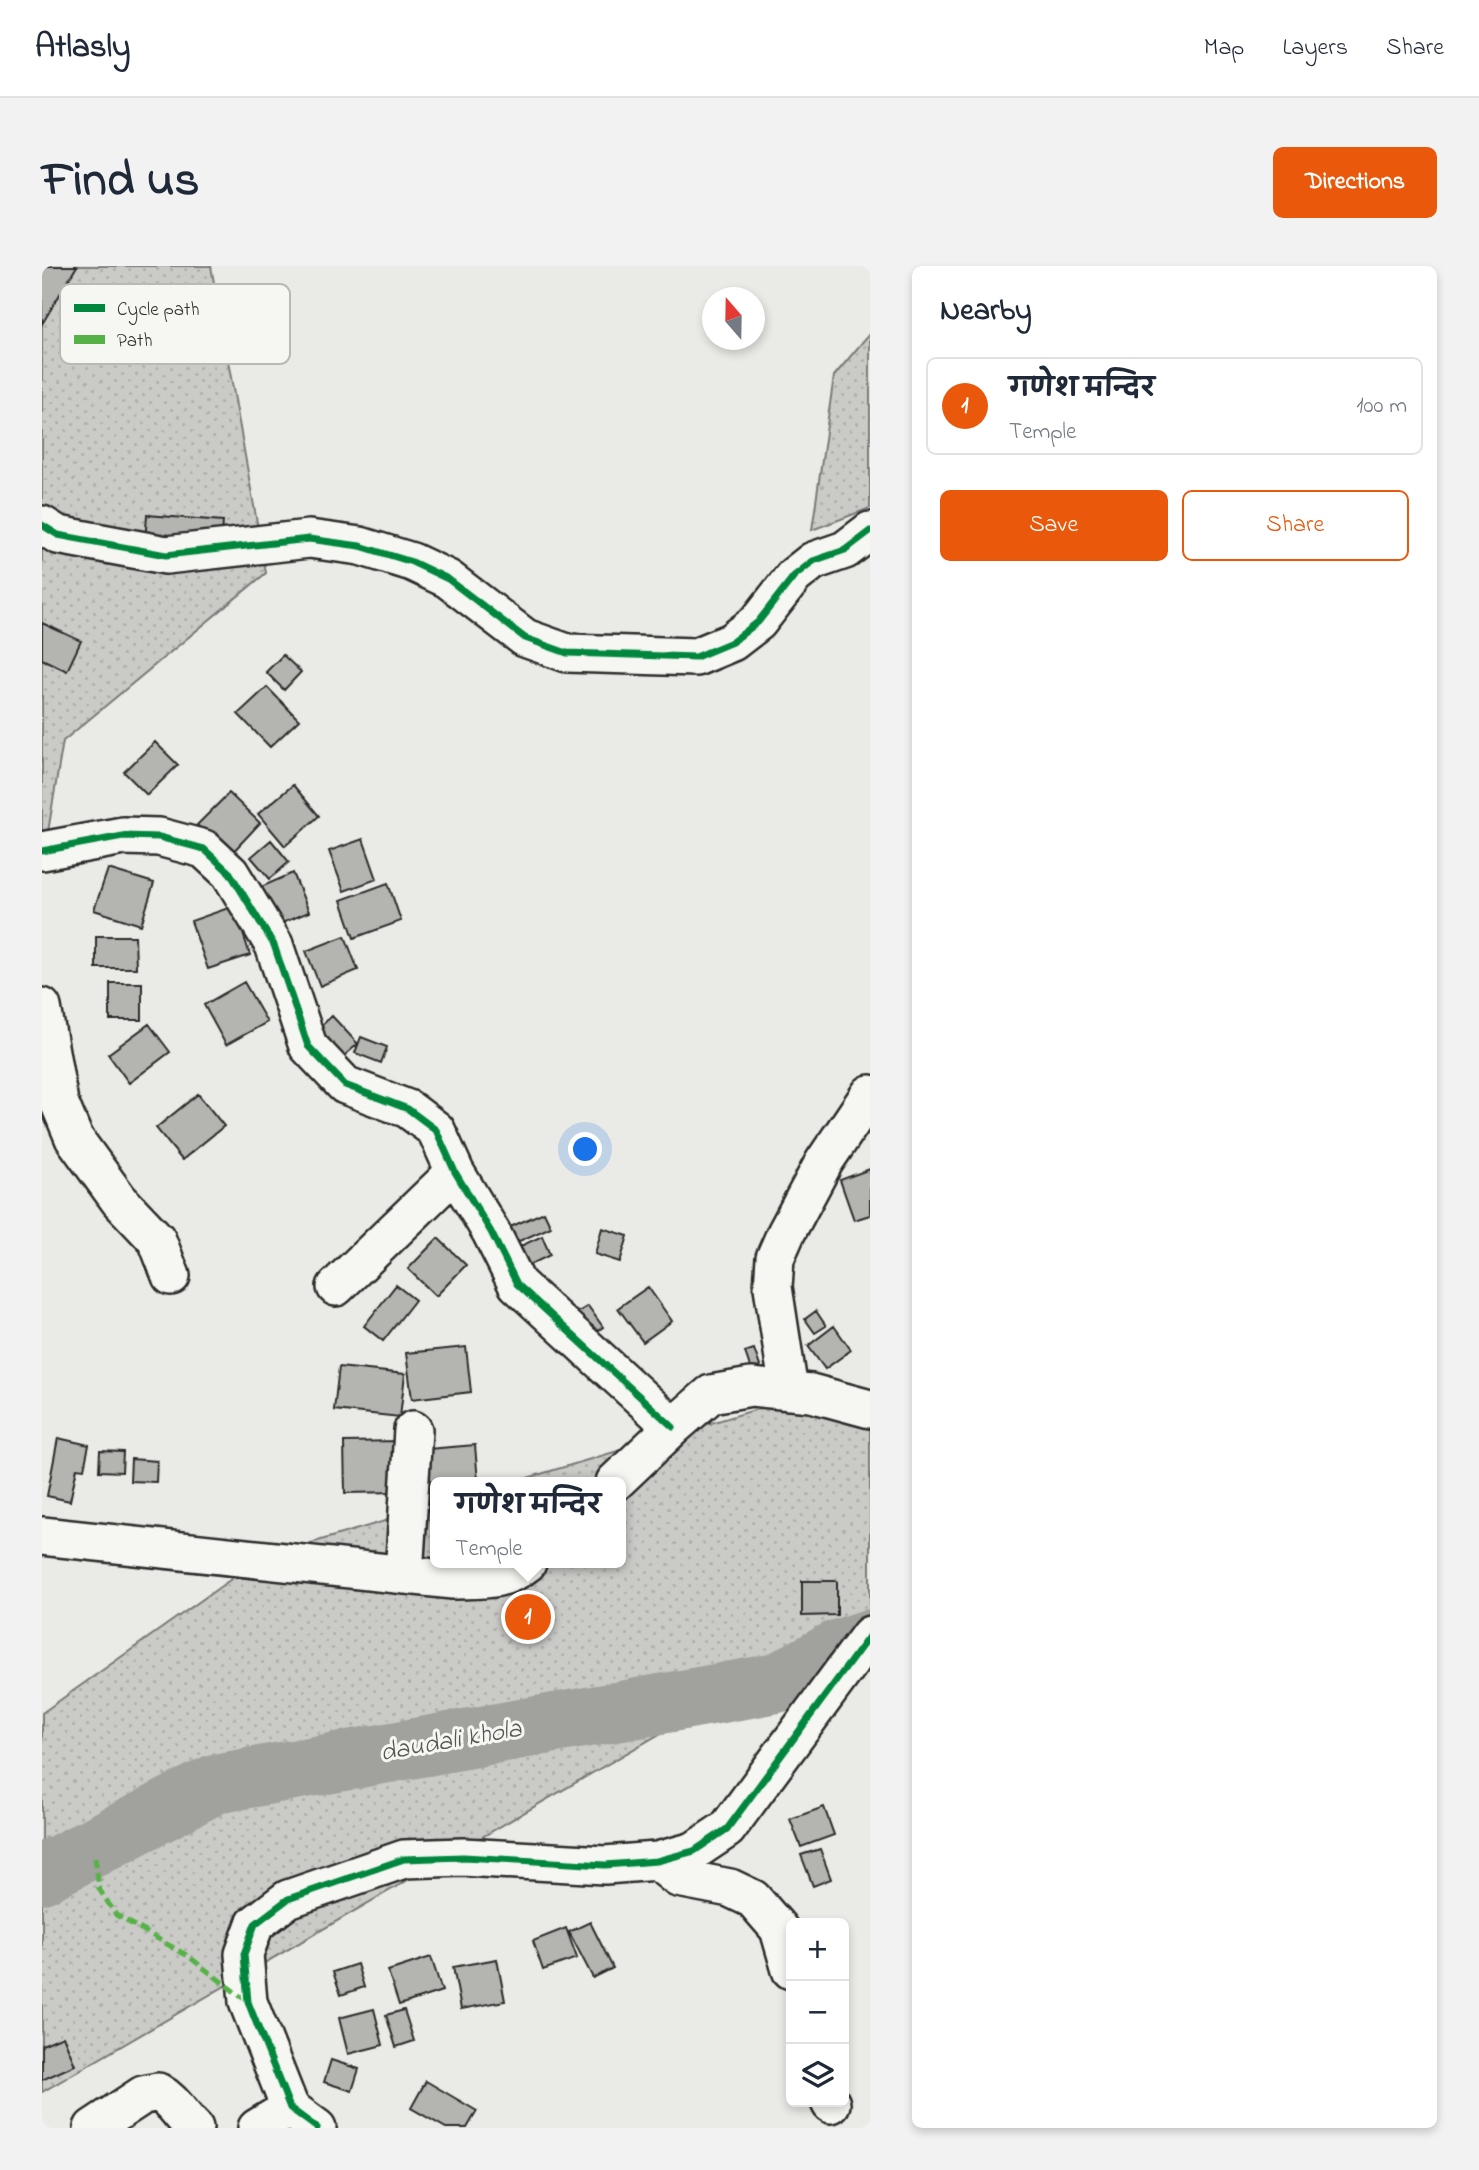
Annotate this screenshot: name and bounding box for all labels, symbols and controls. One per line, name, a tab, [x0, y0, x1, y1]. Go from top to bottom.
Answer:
text: Atlasly	[35, 24, 130, 72]
text: Map	[1204, 31, 1244, 66]
text: Layers	[1282, 31, 1348, 66]
text: Share	[1386, 31, 1444, 66]
text: Find us	[42, 146, 199, 218]
button: Directions	[1273, 147, 1437, 218]
legend	[60, 284, 290, 364]
north arrow	[702, 287, 765, 350]
text: Nearby	[940, 290, 1032, 334]
text: Cycle path	[117, 297, 199, 325]
text: Path	[117, 328, 153, 355]
text: गणेश मन्दिर	[1009, 371, 1155, 409]
text: 1	[961, 390, 969, 423]
text: 100 m	[1356, 390, 1407, 423]
text: Temple	[1009, 416, 1076, 449]
button: Save	[940, 490, 1168, 561]
button: Share	[1182, 490, 1409, 561]
your location	[568, 1132, 602, 1166]
popup	[430, 1477, 626, 1568]
text: गणेश मन्दिर	[455, 1488, 601, 1526]
text: Temple	[455, 1533, 523, 1566]
pin: 1	[505, 1591, 551, 1643]
water label: daudali khola	[378, 1711, 525, 1773]
map controls	[786, 1918, 849, 2107]
button: +	[786, 1918, 849, 1981]
button: −	[786, 1981, 849, 2044]
button: layers	[786, 2044, 849, 2107]

